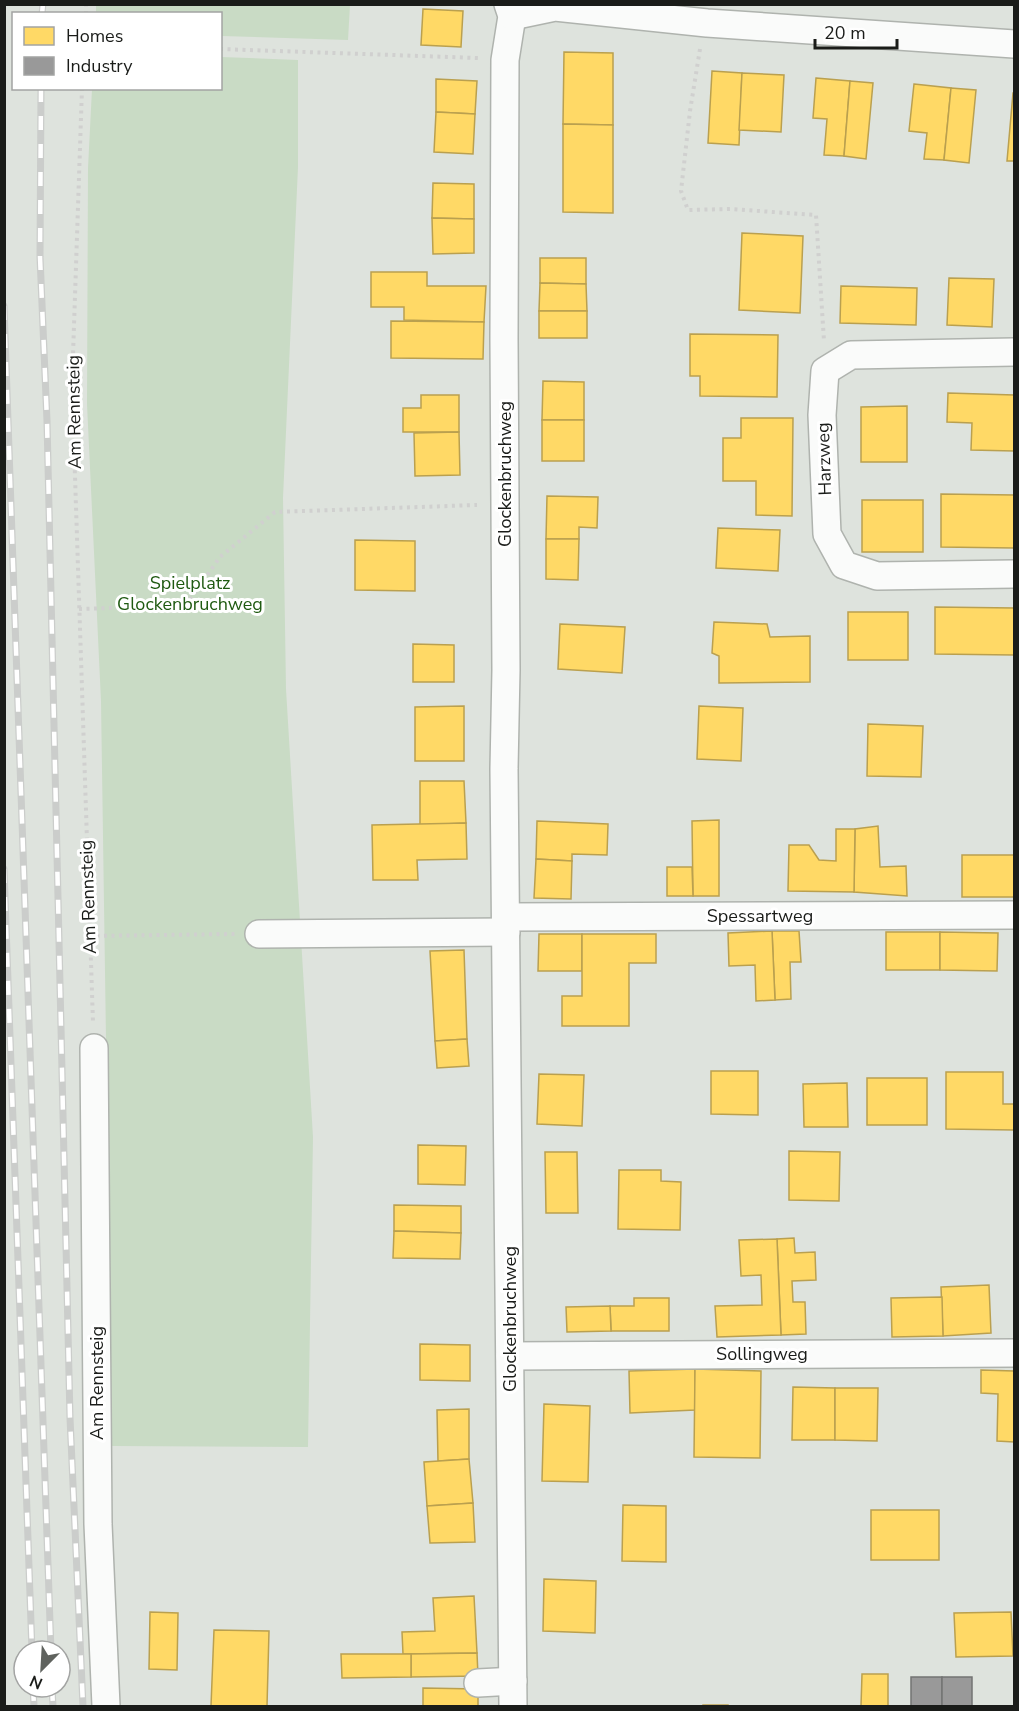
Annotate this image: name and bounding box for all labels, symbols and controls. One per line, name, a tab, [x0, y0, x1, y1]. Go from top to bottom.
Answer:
legend	[12, 12, 222, 90]
scale bar	[815, 12, 898, 50]
text: 20 m	[824, 21, 866, 45]
text: Homes	[66, 24, 123, 48]
text: Industry	[66, 54, 133, 78]
street label: Am Rennsteig	[61, 355, 87, 469]
street label: Glockenbruchweg	[493, 401, 517, 547]
street label: Harzweg	[811, 422, 837, 496]
park label: Spielplatz Glockenbruchweg	[117, 571, 263, 616]
street label: Am Rennsteig	[74, 840, 102, 954]
street label: Spessartweg	[707, 904, 813, 928]
street label: Glockenbruchweg	[498, 1246, 522, 1392]
street label: Am Rennsteig	[85, 1326, 109, 1440]
street label: Sollingweg	[716, 1342, 808, 1366]
north arrow	[12, 1639, 72, 1699]
text: N	[26, 1669, 46, 1694]

